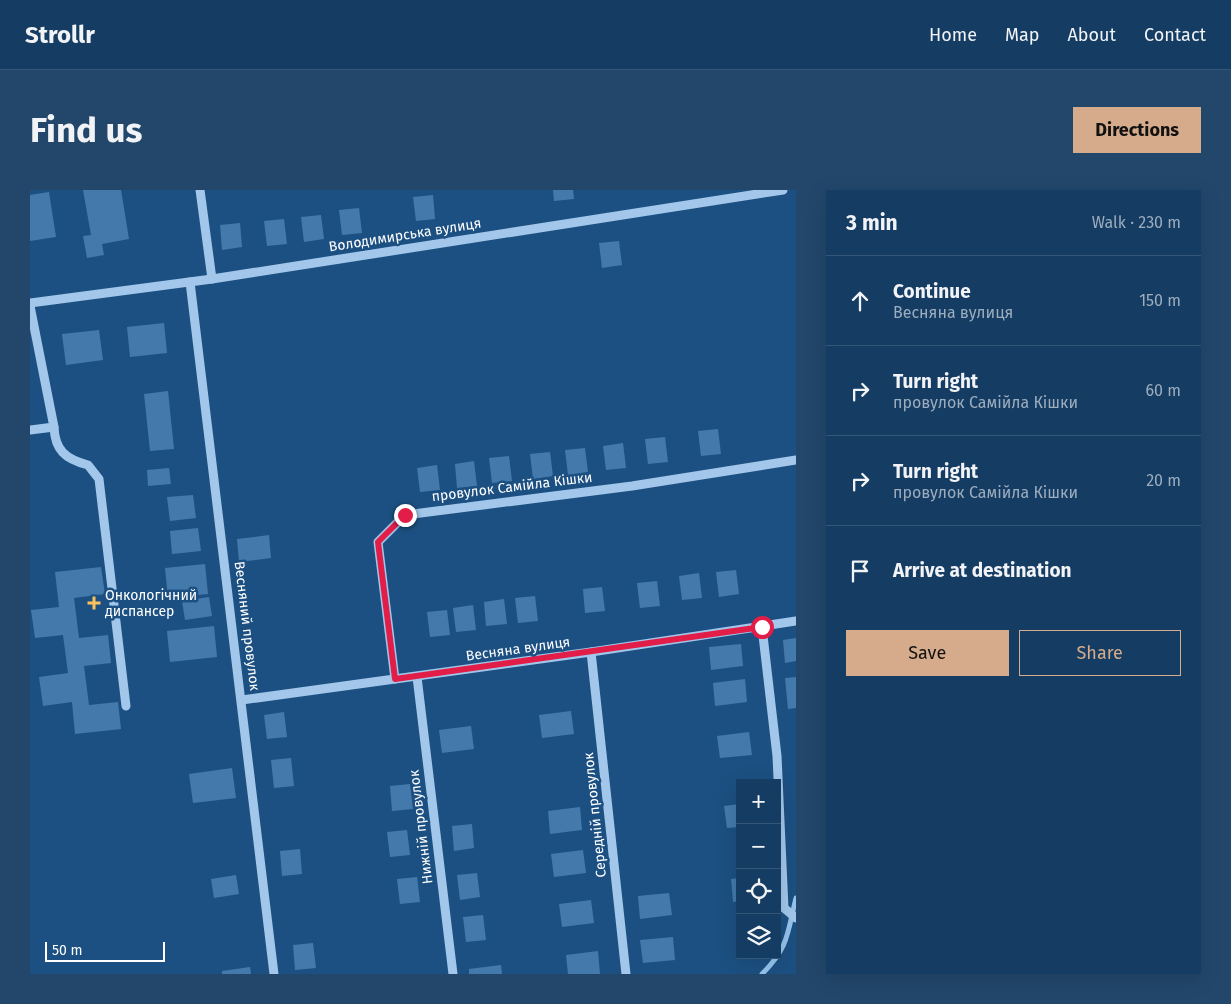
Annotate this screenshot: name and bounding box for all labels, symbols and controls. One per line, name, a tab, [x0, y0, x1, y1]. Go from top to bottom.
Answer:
text: Strollr	[25, 21, 95, 49]
text: Home	[929, 24, 977, 46]
text: Map	[1005, 24, 1039, 46]
text: About	[1067, 24, 1116, 46]
text: Contact	[1144, 24, 1206, 46]
button: Directions	[1073, 107, 1201, 153]
text: Find us	[30, 109, 142, 151]
text: 3 min	[846, 210, 898, 236]
text: Walk · 230 m	[1092, 213, 1181, 232]
street label: Володимирська вулиця	[328, 215, 482, 255]
text: Continue	[893, 280, 971, 303]
icon: ahead	[846, 287, 874, 315]
text: 150 m	[1139, 291, 1181, 310]
text: Весняна вулиця	[893, 303, 1013, 322]
text: Turn right	[893, 370, 978, 393]
icon: right	[846, 377, 874, 405]
text: 60 m	[1146, 381, 1181, 400]
text: провулок Самійла Кішки	[893, 393, 1078, 412]
text: Turn right	[893, 460, 978, 483]
icon: right	[846, 467, 874, 495]
street label: провулок Самійла Кішки	[431, 469, 593, 505]
text: 20 m	[1146, 471, 1181, 490]
text: провулок Самійла Кішки	[893, 483, 1078, 502]
route end	[394, 504, 417, 527]
icon: arrive	[846, 557, 874, 585]
text: Arrive at destination	[893, 559, 1072, 582]
street label: Весняний провулок	[231, 560, 263, 692]
place label: Онкологічний диспансер	[105, 587, 197, 620]
marker: Онкологічний диспансер	[87, 596, 101, 610]
route start	[751, 616, 774, 639]
button: Save	[846, 630, 1009, 676]
button: Share	[1019, 630, 1181, 676]
street label: Весняна вулиця	[465, 633, 571, 665]
street label: Середній провулок	[580, 751, 610, 878]
street label: Нижній провулок	[405, 768, 436, 885]
map controls	[736, 779, 781, 959]
button: +	[736, 779, 781, 824]
button: −	[736, 824, 781, 869]
button: locate	[736, 869, 781, 914]
button: layers	[736, 914, 781, 959]
scale bar	[45, 939, 165, 962]
text: 50 m	[52, 942, 83, 959]

